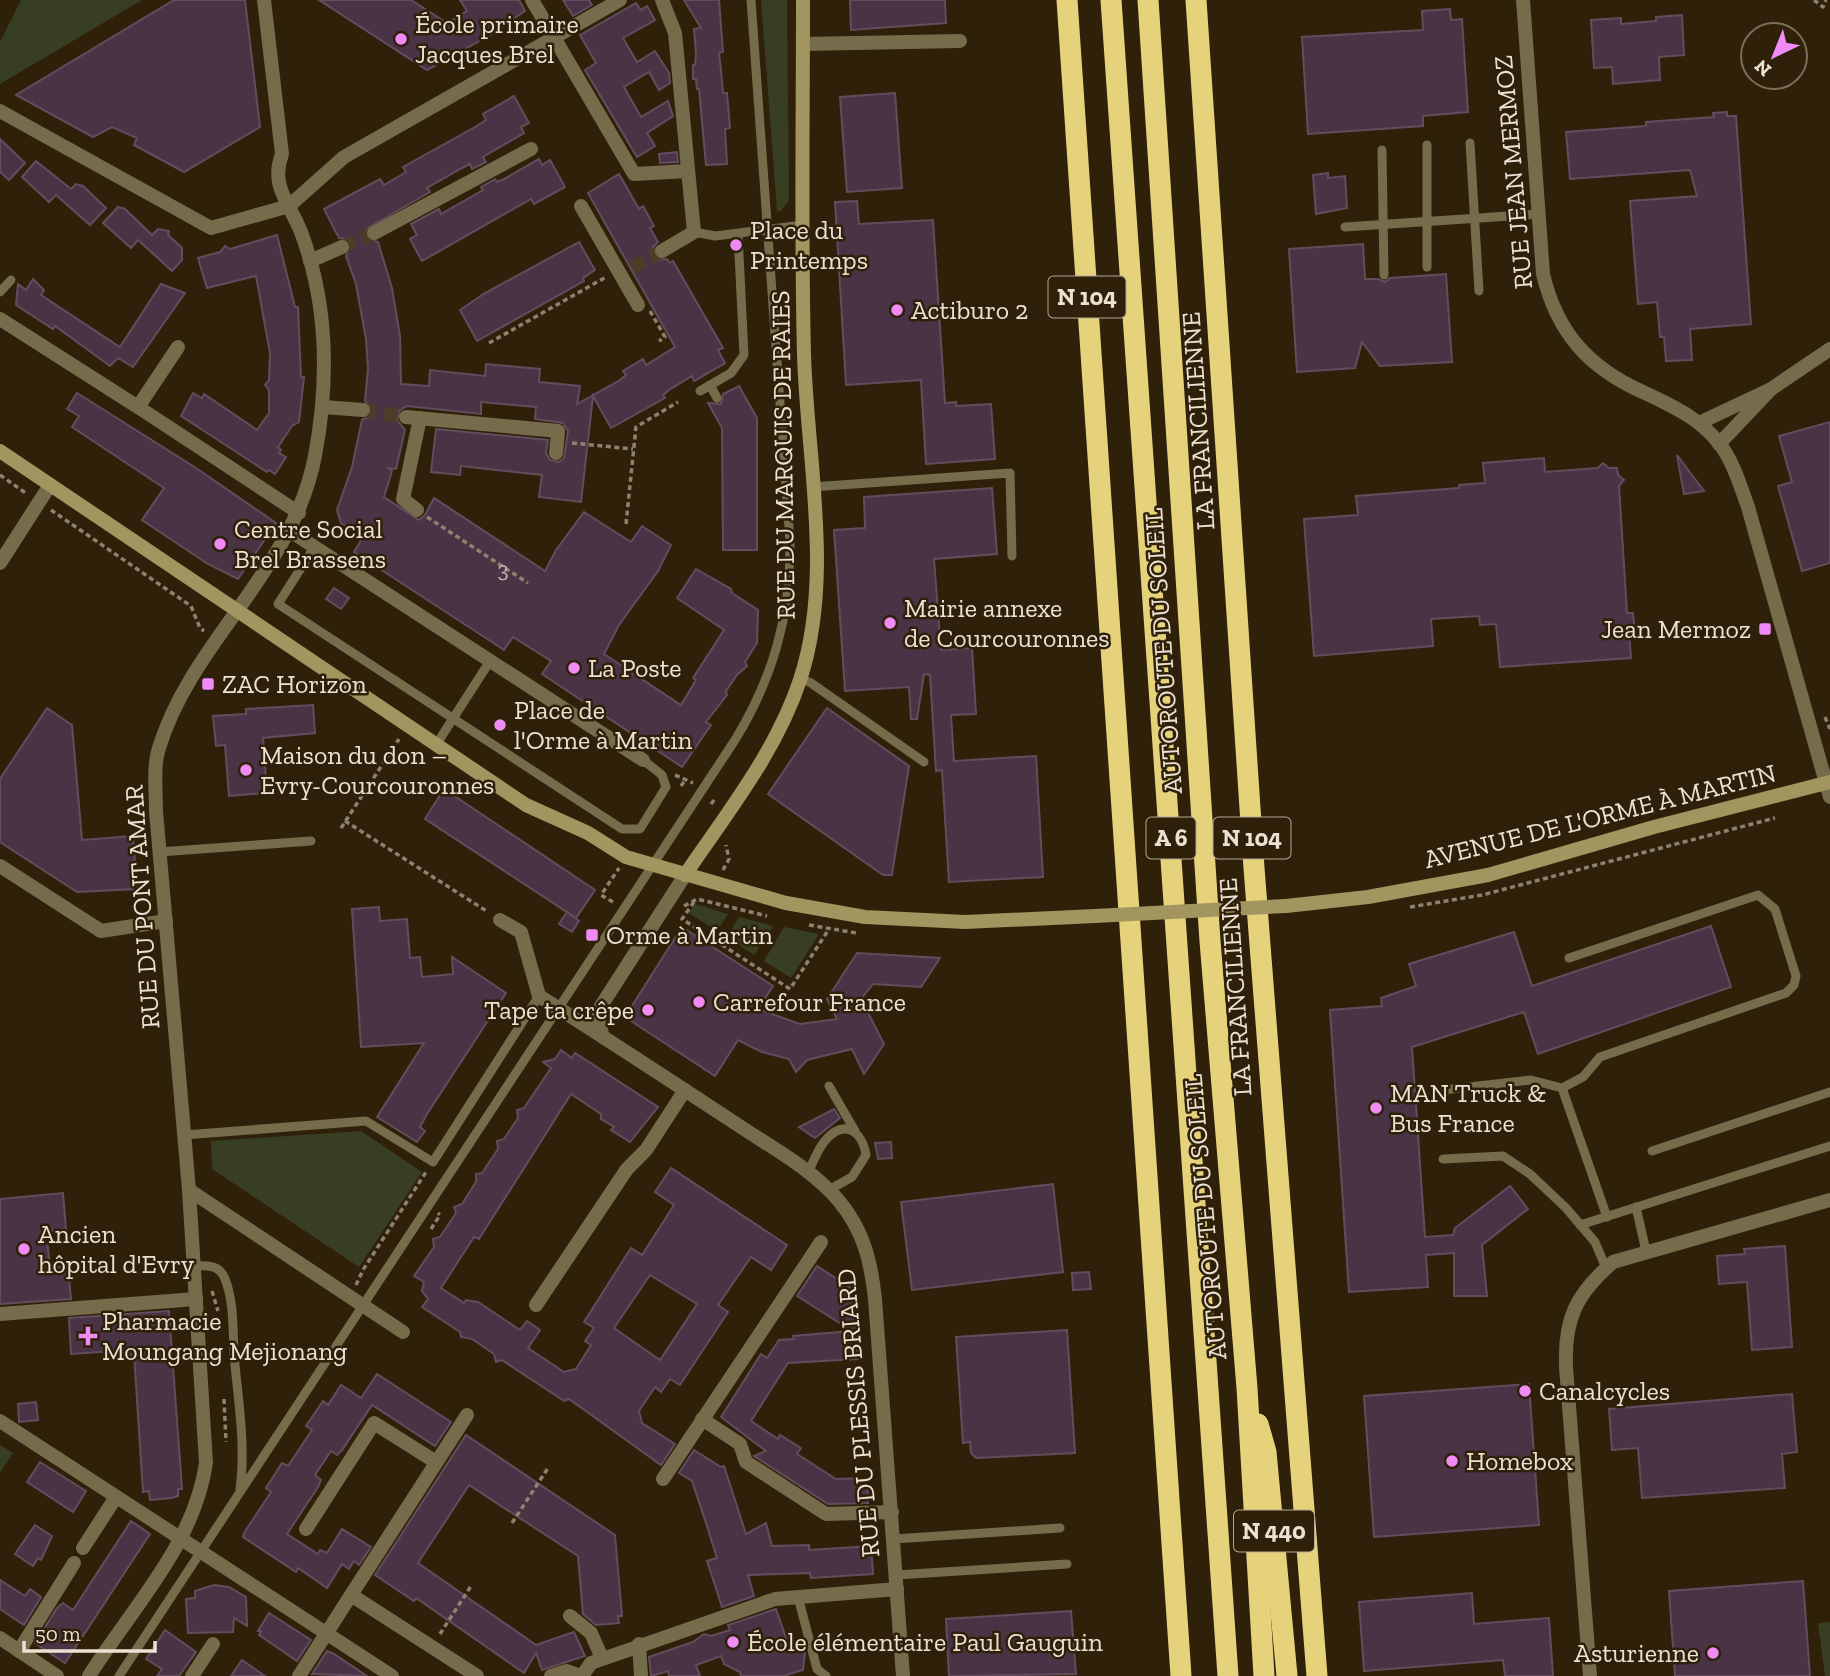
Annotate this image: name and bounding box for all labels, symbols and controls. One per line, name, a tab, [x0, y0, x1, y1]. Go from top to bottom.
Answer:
place label: École primaire Jacques Brel	[415, 8, 579, 70]
north arrow	[1739, 21, 1809, 91]
marker: École primaire Jacques Brel	[393, 31, 409, 47]
street label: RUE JEAN MERMOZ	[1487, 54, 1539, 290]
text: N	[1750, 55, 1776, 81]
place label: Place du Printemps	[750, 214, 868, 276]
marker: Place du Printemps	[728, 237, 744, 253]
road number: N 104	[1048, 276, 1126, 318]
street label: RUE DU MARQUIS DE RAIES	[764, 290, 802, 620]
place label: Actiburo 2	[911, 294, 1028, 326]
marker: Actiburo 2	[889, 302, 905, 318]
street label: LA FRANCILIENNE	[1174, 311, 1222, 531]
street label: AUTOROUTE DU SOLEIL	[1137, 507, 1189, 795]
place label: Centre Social Brel Brassens	[234, 513, 386, 575]
marker: Centre Social Brel Brassens	[212, 536, 228, 552]
house number: 3	[497, 555, 509, 583]
place label: Mairie annexe de Courcouronnes	[904, 592, 1110, 654]
place label: Jean Mermoz	[1601, 613, 1751, 645]
marker: Mairie annexe de Courcouronnes	[882, 615, 898, 631]
marker: Jean Mermoz	[1757, 621, 1773, 637]
place label: La Poste	[588, 652, 682, 684]
marker: La Poste	[566, 660, 582, 676]
place label: ZAC Horizon	[222, 668, 367, 700]
marker: ZAC Horizon	[200, 676, 216, 692]
place label: Place de l'Orme à Martin	[514, 694, 693, 756]
marker: Place de l'Orme à Martin	[492, 717, 508, 733]
place label: Maison du don – Evry-Courcouronnes	[260, 739, 494, 801]
street label: AVENUE DE L'ORME À MARTIN	[1421, 757, 1779, 875]
marker: Maison du don – Evry-Courcouronnes	[238, 762, 254, 778]
street label: RUE DU PONT AMAR	[118, 784, 166, 1030]
road number: A 6	[1146, 818, 1196, 858]
road number: N 104	[1214, 818, 1290, 858]
street label: LA FRANCILIENNE	[1211, 877, 1259, 1097]
place label: Orme à Martin	[606, 919, 773, 951]
marker: Orme à Martin	[584, 927, 600, 943]
place label: Carrefour France	[713, 986, 906, 1018]
place label: Tape ta crêpe	[484, 994, 634, 1026]
marker: Carrefour France	[691, 994, 707, 1010]
marker: Tape ta crêpe	[640, 1002, 656, 1018]
street label: AUTOROUTE DU SOLEIL	[1177, 1073, 1233, 1361]
place label: MAN Truck & Bus France	[1390, 1077, 1546, 1139]
marker: MAN Truck & Bus France	[1368, 1100, 1384, 1116]
place label: Ancien hôpital d'Evry	[38, 1218, 195, 1280]
marker: Ancien hôpital d'Evry	[16, 1241, 32, 1257]
street label: RUE DU PLESSIS BRIARD	[829, 1267, 887, 1559]
place label: Pharmacie Moungang Mejionang	[102, 1305, 347, 1367]
marker: Pharmacie Moungang Mejionang	[80, 1328, 96, 1344]
place label: Canalcycles	[1539, 1375, 1670, 1407]
marker: Canalcycles	[1517, 1383, 1533, 1399]
place label: Homebox	[1466, 1445, 1573, 1477]
marker: Homebox	[1444, 1453, 1460, 1469]
road number: N 440	[1234, 1511, 1314, 1552]
scale bar	[24, 1610, 156, 1654]
text: 50 m	[35, 1621, 81, 1646]
place label: École élémentaire Paul Gauguin	[747, 1626, 1103, 1658]
marker: École élémentaire Paul Gauguin	[725, 1634, 741, 1650]
place label: Asturienne	[1574, 1637, 1699, 1669]
marker: Asturienne	[1705, 1645, 1721, 1661]

